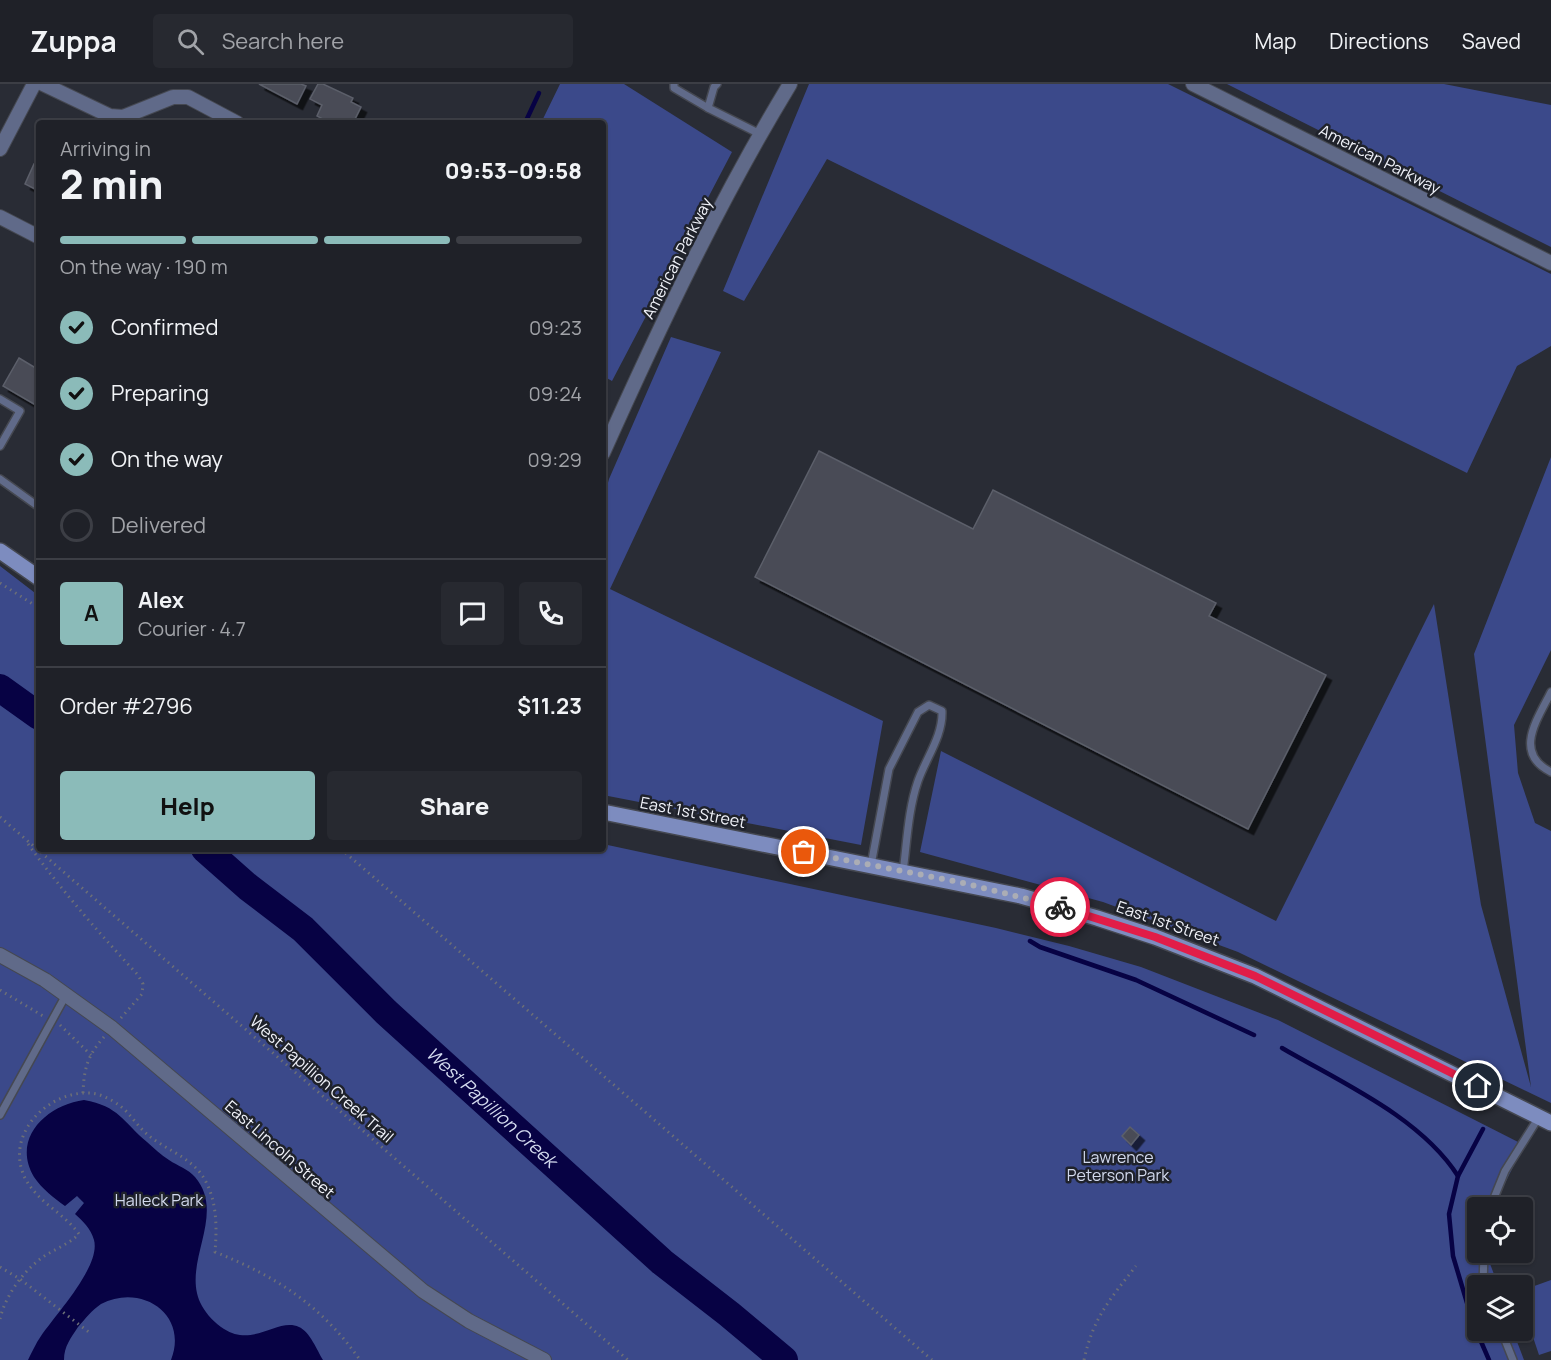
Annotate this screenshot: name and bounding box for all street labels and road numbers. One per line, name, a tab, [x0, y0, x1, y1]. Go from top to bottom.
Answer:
street label: American Parkway	[1316, 119, 1445, 199]
street label: American Parkway	[637, 193, 717, 322]
street label: East 1st Street	[638, 791, 748, 833]
street label: East 1st Street	[1114, 895, 1222, 951]
street label: West Papillion Creek Trail	[246, 1010, 398, 1148]
street label: East Lincoln Street	[220, 1095, 340, 1203]

